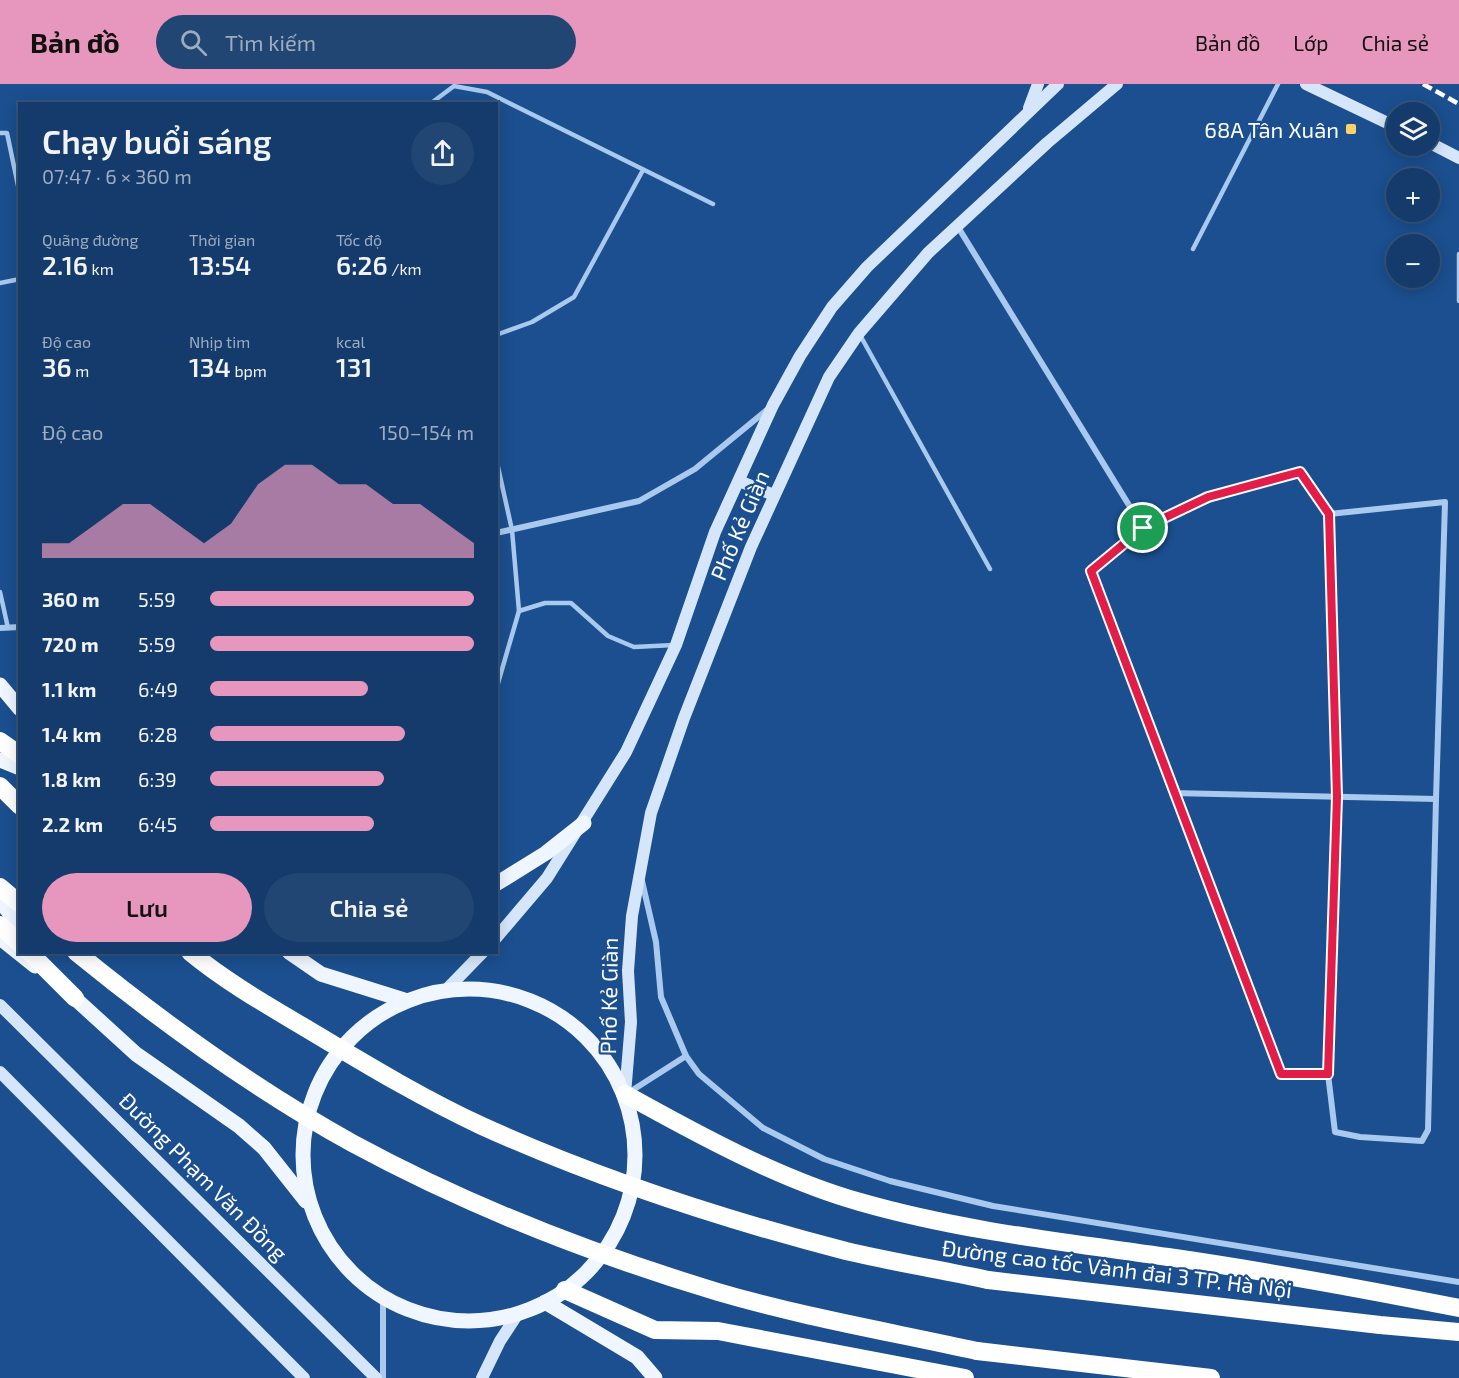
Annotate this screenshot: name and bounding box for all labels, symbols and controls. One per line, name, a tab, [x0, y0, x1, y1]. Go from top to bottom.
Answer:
search box	[156, 15, 576, 69]
text: Bản đồ	[30, 25, 120, 59]
icon: search	[177, 26, 210, 59]
text: Tìm kiếm	[225, 29, 316, 55]
text: Bản đồ	[1195, 30, 1260, 55]
text: Lớp	[1293, 30, 1328, 55]
text: Chia sẻ	[1361, 30, 1429, 55]
map controls	[1386, 102, 1440, 288]
button: layers	[1386, 102, 1440, 156]
place label: 68A Tân Xuân	[1204, 116, 1339, 142]
text: Chạy buổi sáng	[42, 121, 272, 161]
button: share	[411, 122, 474, 185]
marker: 68A Tân Xuân	[1344, 122, 1358, 136]
text: 07:47 · 6 × 360 m	[42, 164, 192, 188]
button: +	[1386, 168, 1440, 222]
text: Quãng đường	[42, 230, 139, 249]
text: Thời gian	[189, 230, 255, 249]
text: Tốc độ	[336, 230, 382, 249]
button: −	[1386, 234, 1440, 288]
text: 2.16	[42, 249, 88, 280]
text: 13:54	[189, 249, 251, 280]
text: 6:26	[336, 249, 388, 280]
text: km	[88, 259, 114, 278]
text: /km	[388, 259, 422, 278]
text: Độ cao	[42, 332, 91, 351]
text: Nhịp tim	[189, 332, 250, 351]
text: kcal	[336, 332, 365, 351]
text: 36	[42, 351, 72, 382]
text: 134	[189, 351, 231, 382]
text: 131	[336, 351, 372, 382]
text: m	[72, 361, 89, 380]
text: bpm	[231, 361, 267, 380]
text: Độ cao	[42, 420, 103, 444]
text: 150–154 m	[379, 420, 474, 444]
street label: Phố Kẻ Giàn	[704, 466, 774, 584]
pin	[1117, 502, 1168, 553]
icon: arrive	[1126, 511, 1159, 544]
text: 360 m	[42, 587, 100, 611]
text: 5:59	[138, 587, 176, 611]
text: 720 m	[42, 632, 99, 656]
text: 5:59	[138, 632, 176, 656]
text: 1.1 km	[42, 677, 96, 701]
text: 6:49	[138, 677, 178, 701]
text: 1.4 km	[42, 722, 101, 746]
text: 6:28	[138, 722, 178, 746]
text: 1.8 km	[42, 767, 101, 791]
text: 6:39	[138, 767, 177, 791]
text: 2.2 km	[42, 812, 103, 836]
text: 6:45	[138, 812, 177, 836]
button: Lưu	[42, 873, 252, 942]
button: Chia sẻ	[264, 873, 474, 942]
street label: Phố Kẻ Giàn	[594, 937, 622, 1055]
street label: Đường Phạm Văn Đồng	[115, 1087, 293, 1265]
street label: Đường cao tốc Vành đai 3 TP. Hà Nội	[941, 1234, 1293, 1302]

